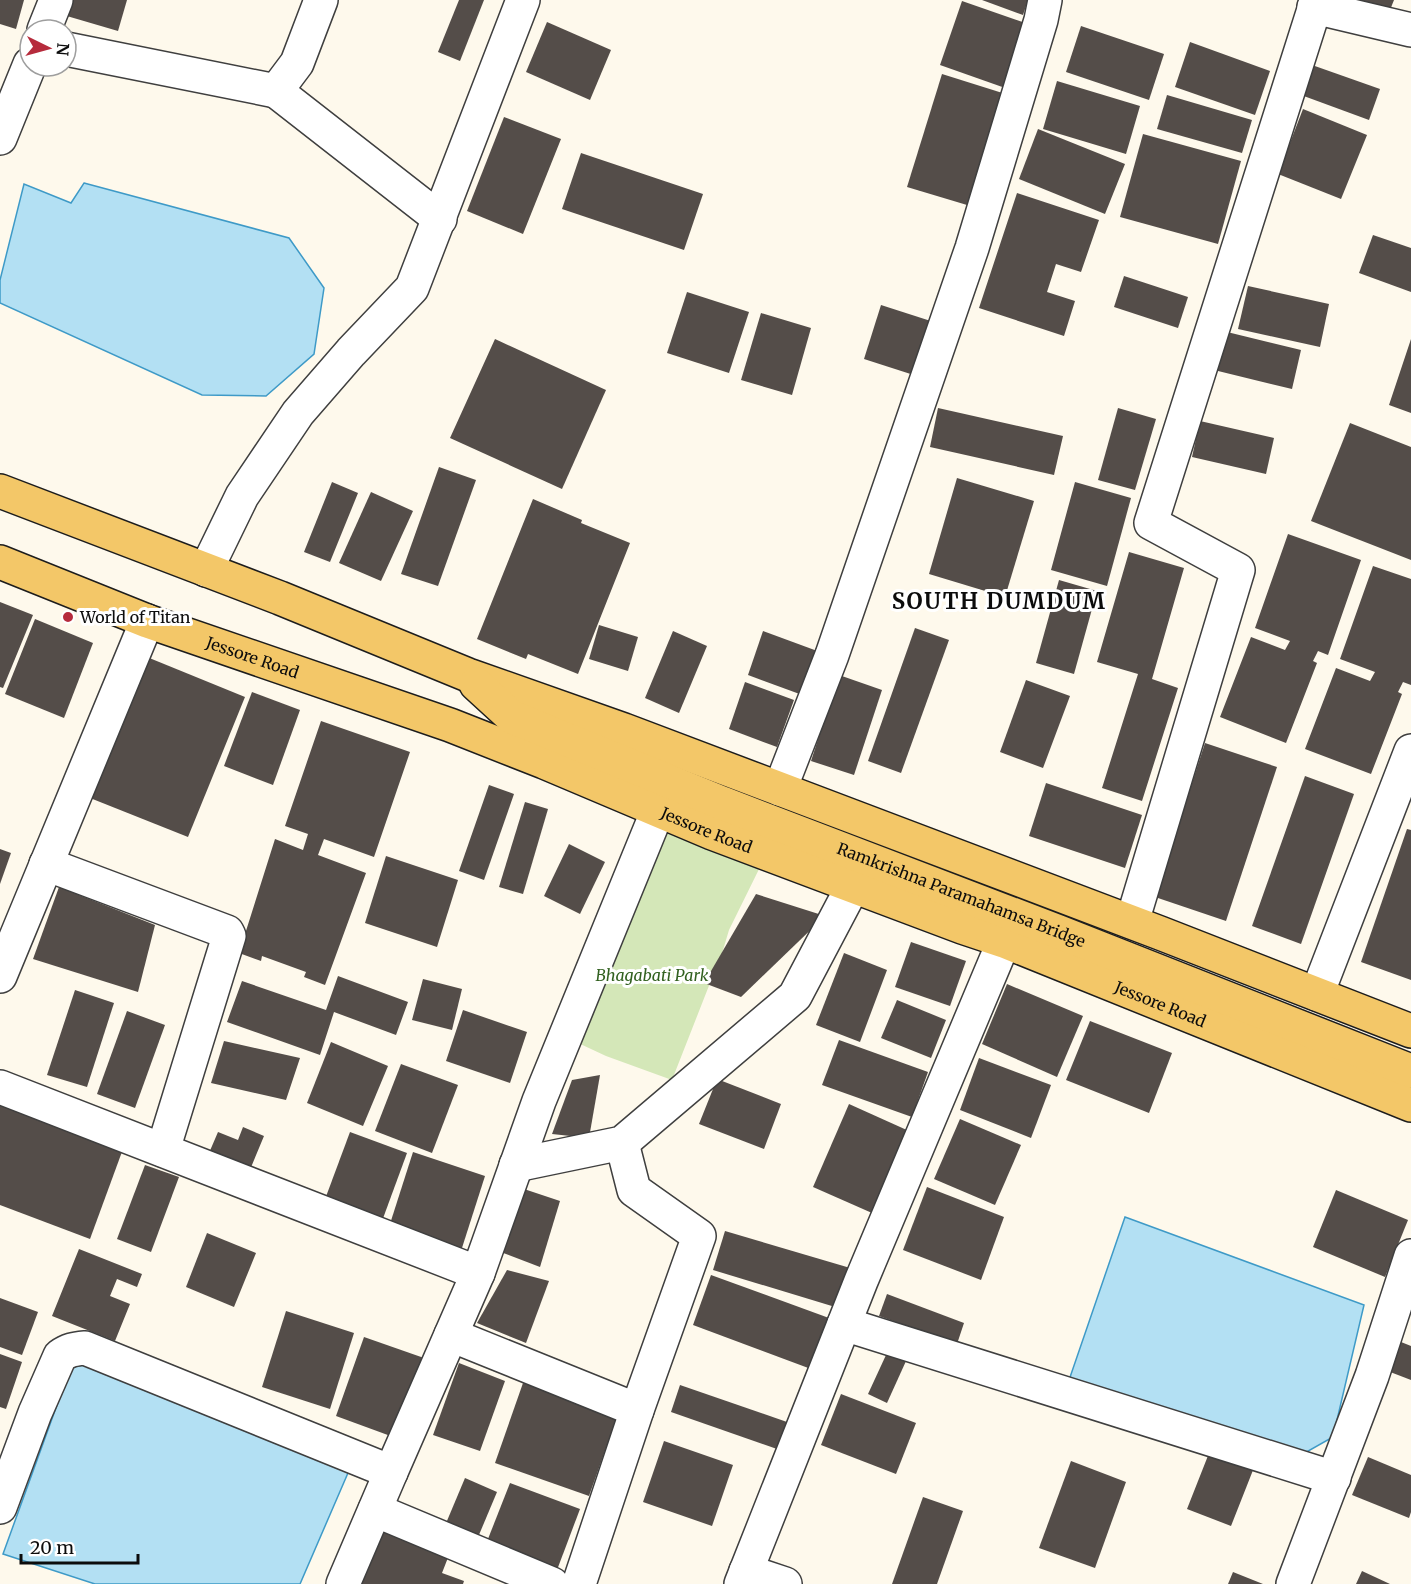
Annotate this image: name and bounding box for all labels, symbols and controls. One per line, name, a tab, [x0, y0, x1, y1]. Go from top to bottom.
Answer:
north arrow	[18, 18, 78, 78]
text: N	[52, 42, 73, 57]
district label: SOUTH DUMDUM	[892, 587, 1106, 615]
place label: World of Titan	[79, 607, 191, 627]
marker: World of Titan	[61, 610, 75, 624]
street label: Jessore Road	[203, 632, 302, 683]
street label: Jessore Road	[657, 802, 755, 857]
street label: Ramkrishna Paramahamsa Bridge	[834, 838, 1088, 951]
park label: Bhagabati Park	[596, 965, 709, 985]
street label: Jessore Road	[1111, 976, 1209, 1031]
scale bar	[21, 1527, 138, 1565]
text: 20 m	[30, 1536, 74, 1559]

